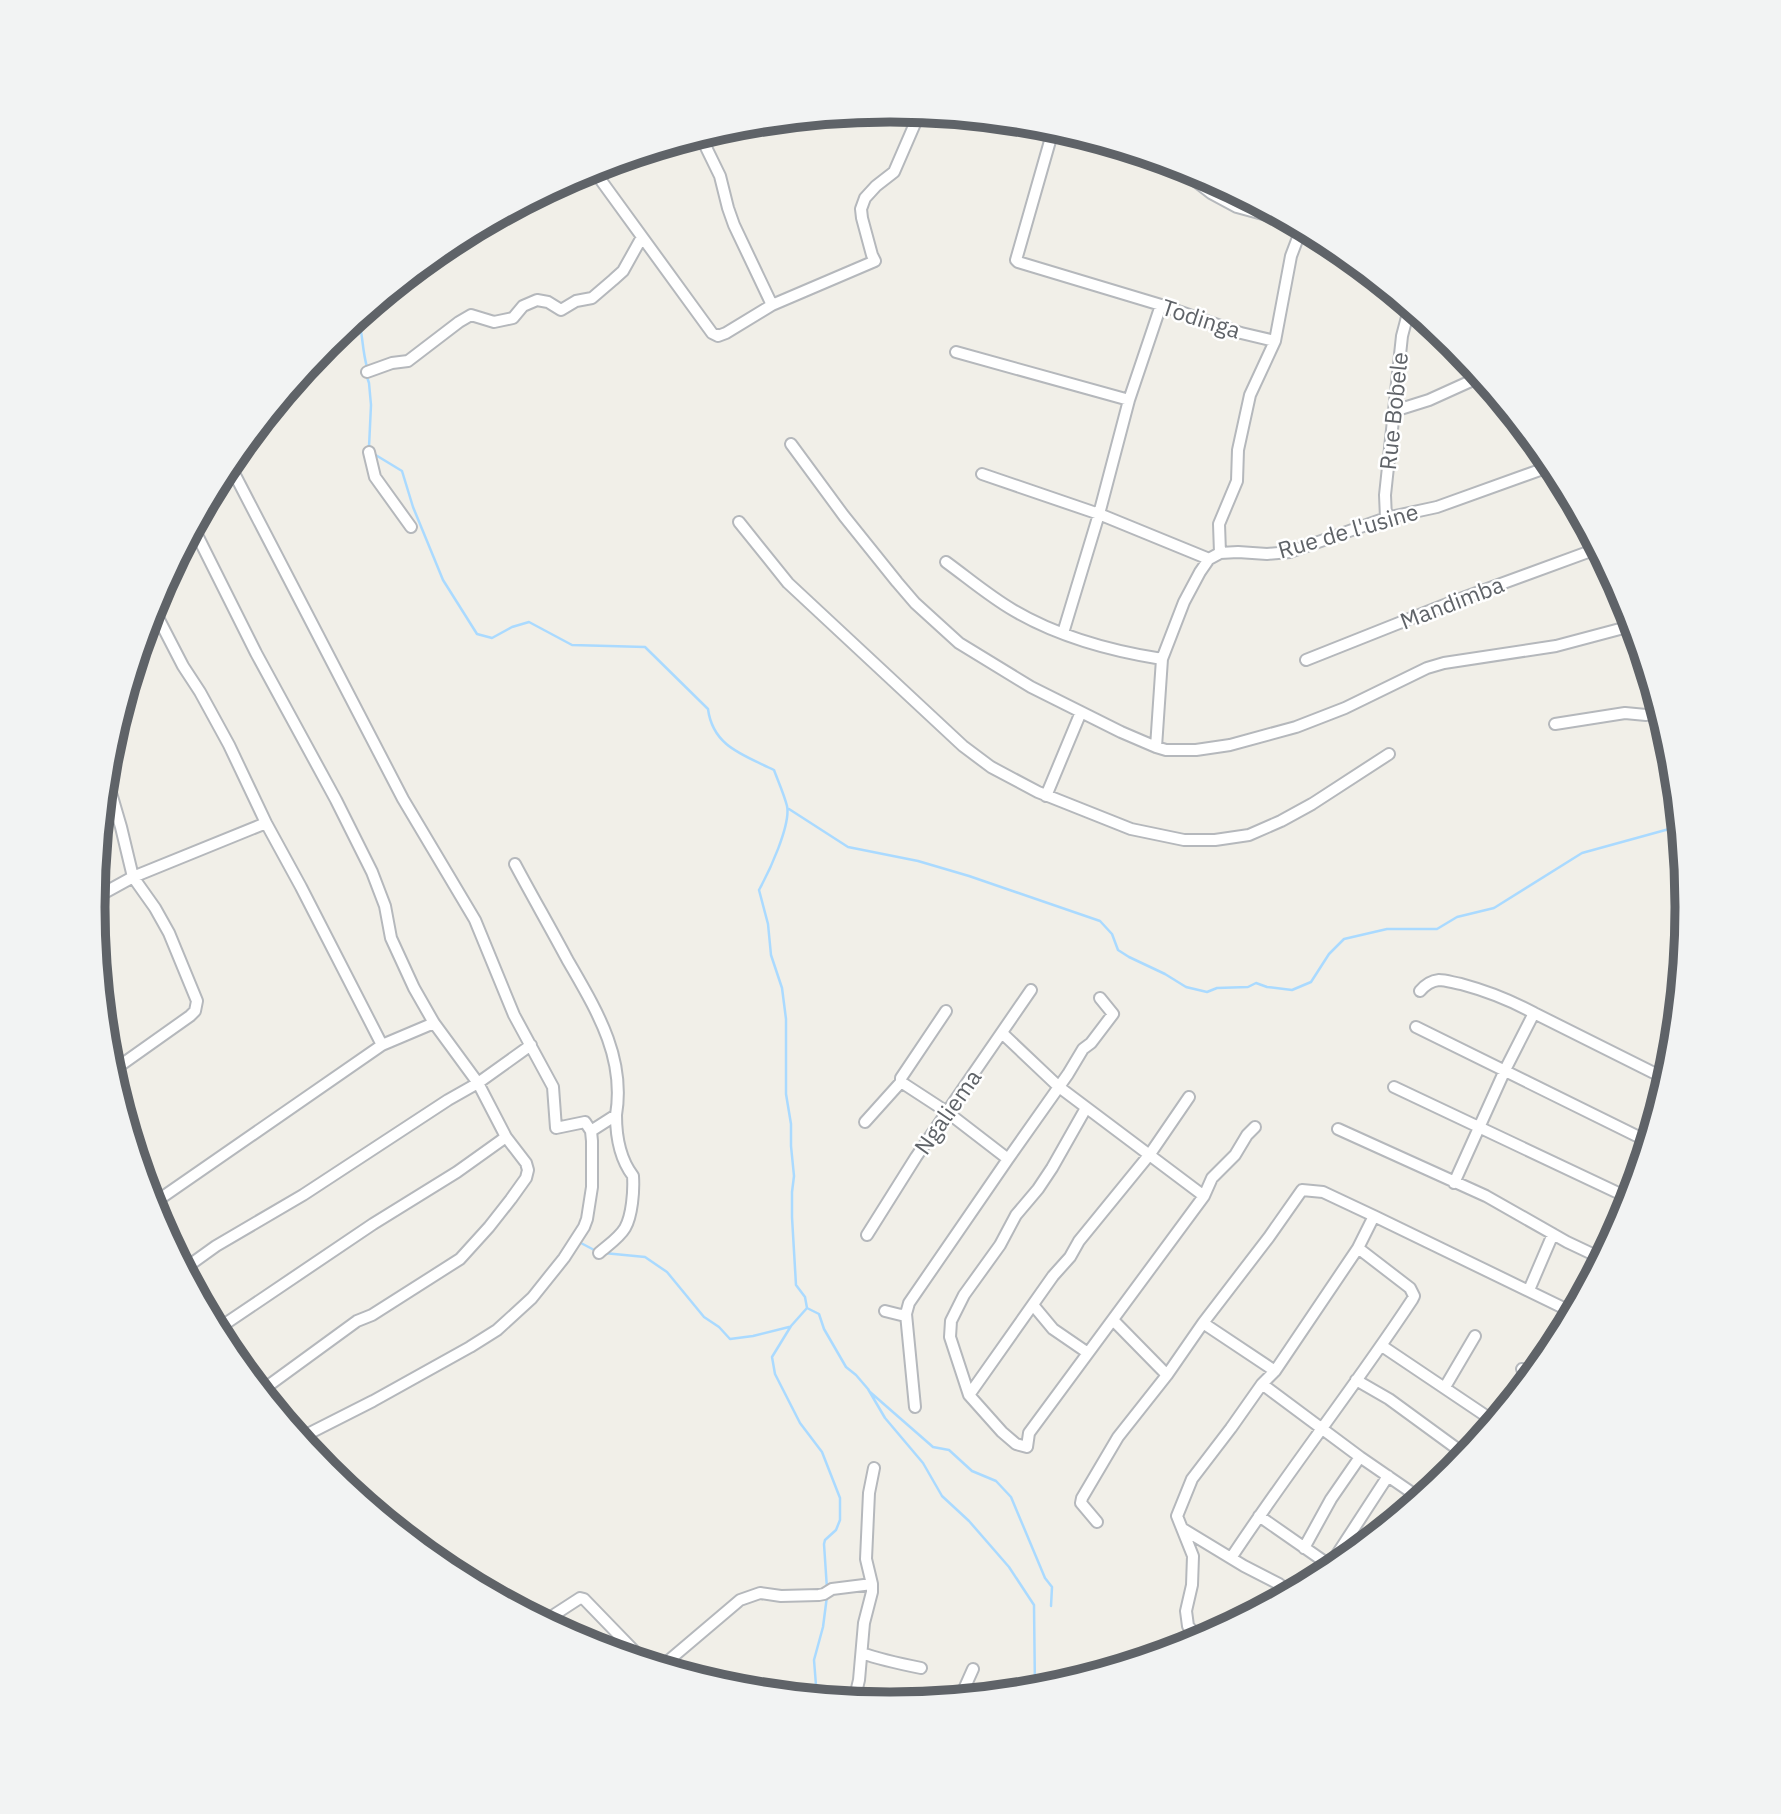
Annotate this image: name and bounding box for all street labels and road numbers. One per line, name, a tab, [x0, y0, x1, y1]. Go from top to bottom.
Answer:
street label: Todinga	[1158, 291, 1244, 345]
street label: Rue Bobele	[1372, 350, 1414, 471]
street label: Rue de l'usine	[1274, 496, 1421, 564]
street label: Mandimba	[1395, 569, 1508, 636]
street label: Ngaliema	[907, 1063, 987, 1160]

